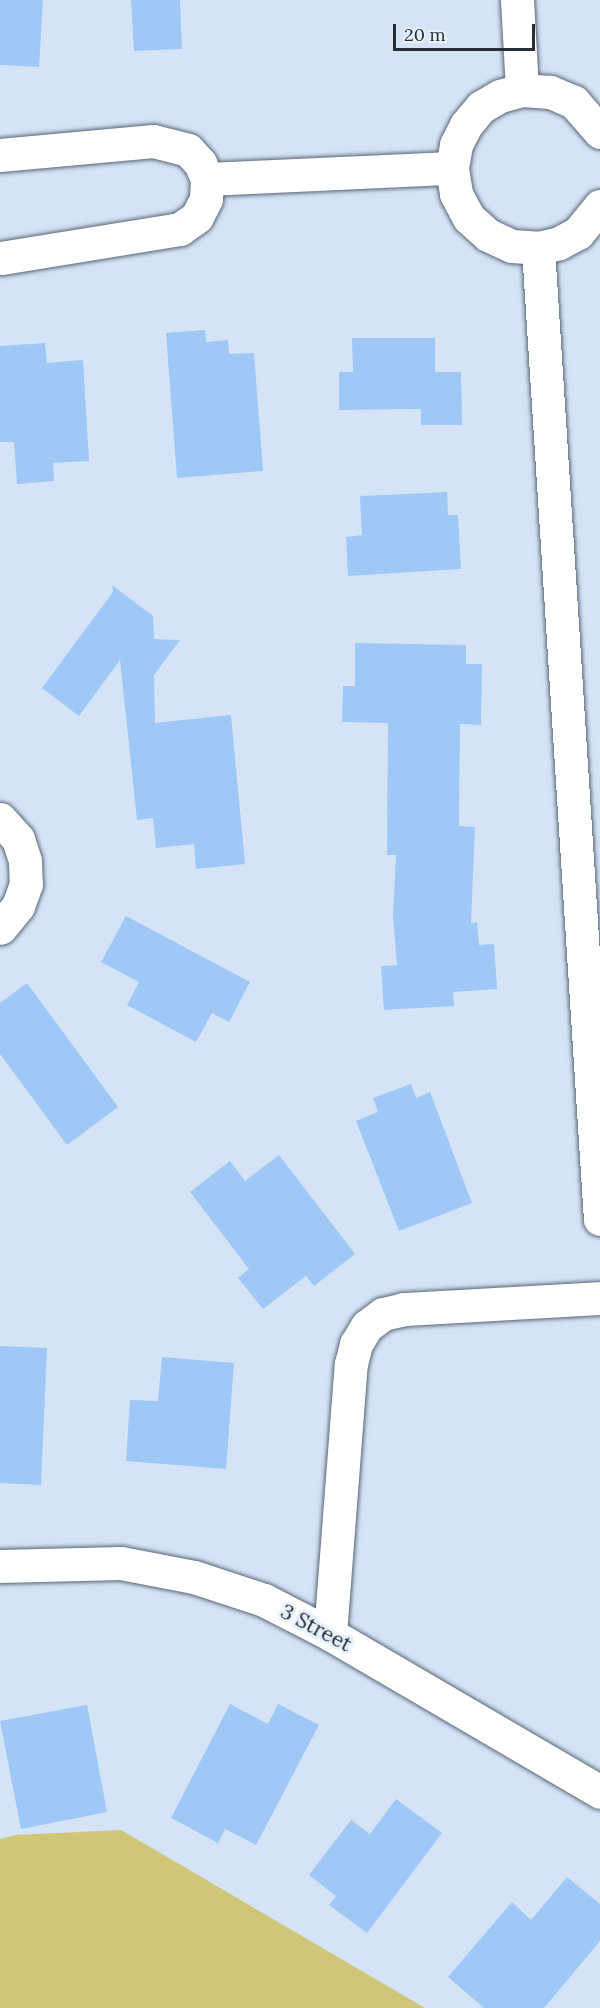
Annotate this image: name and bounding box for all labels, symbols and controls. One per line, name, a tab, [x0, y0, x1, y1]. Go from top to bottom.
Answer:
scale bar	[396, 12, 538, 50]
text: 20 m	[404, 23, 446, 46]
street label: 3 Street	[276, 1599, 356, 1657]

